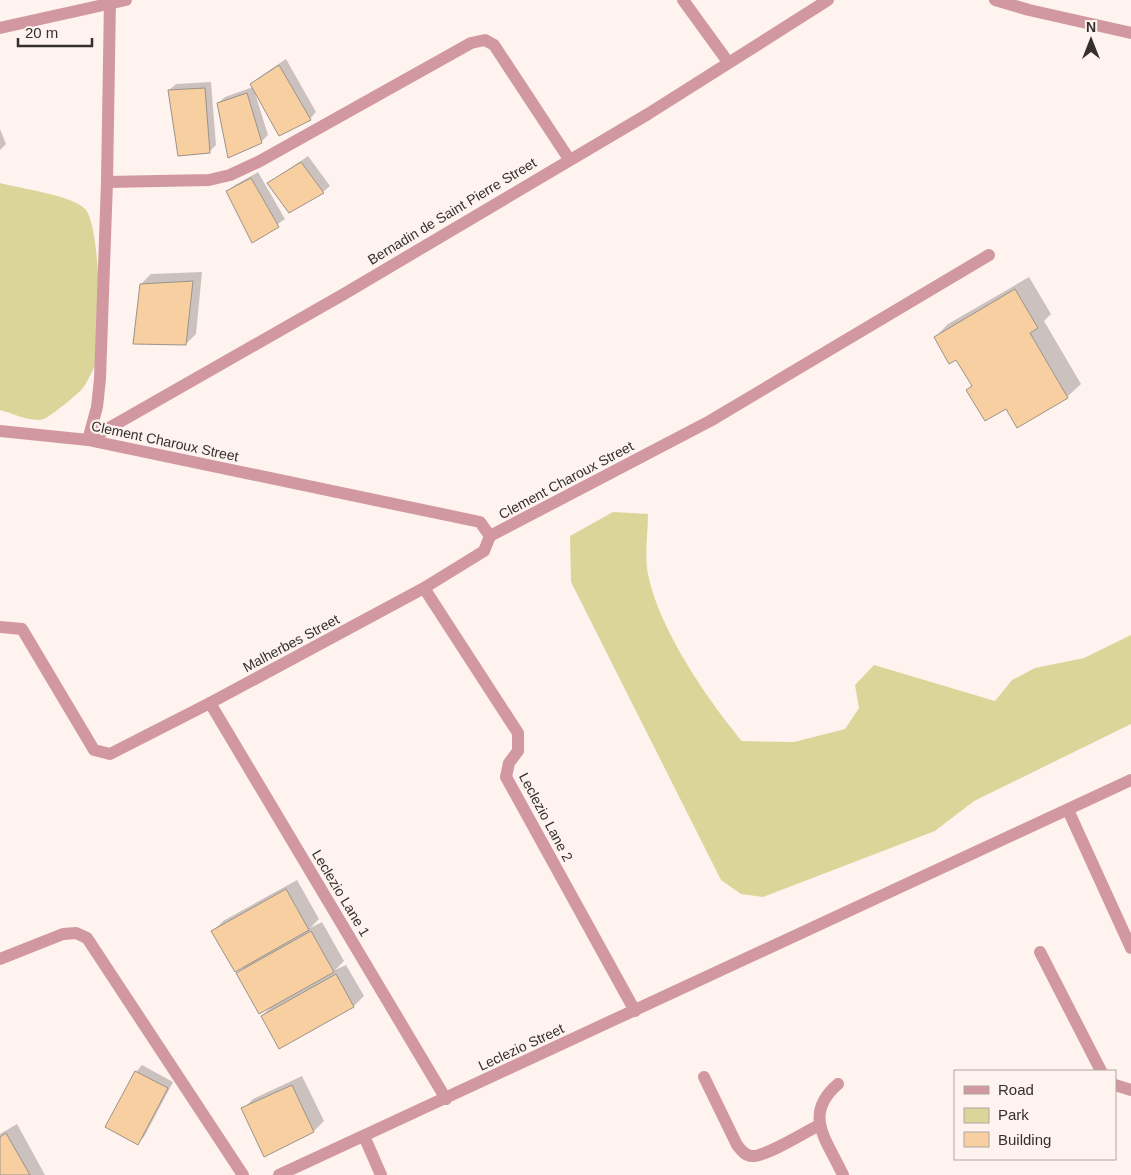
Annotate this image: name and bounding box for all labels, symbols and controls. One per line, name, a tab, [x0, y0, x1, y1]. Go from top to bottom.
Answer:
scale bar	[18, 15, 91, 47]
north arrow	[1066, 15, 1116, 65]
text: N	[1086, 19, 1096, 35]
text: 20 m	[25, 24, 58, 41]
street label: Bernadin de Saint Pierre Street	[365, 154, 539, 268]
street label: Clement Charoux Street	[90, 418, 240, 464]
street label: Clement Charoux Street	[496, 438, 636, 522]
street label: Malherbes Street	[240, 611, 342, 675]
street label: Leclezio Lane 2	[516, 770, 576, 864]
street label: Leclezio Lane 1	[309, 847, 373, 939]
street label: Leclezio Street	[476, 1020, 566, 1074]
legend	[954, 1070, 1116, 1160]
text: Road	[998, 1081, 1034, 1098]
text: Park	[998, 1106, 1029, 1123]
text: Building	[998, 1131, 1051, 1148]

